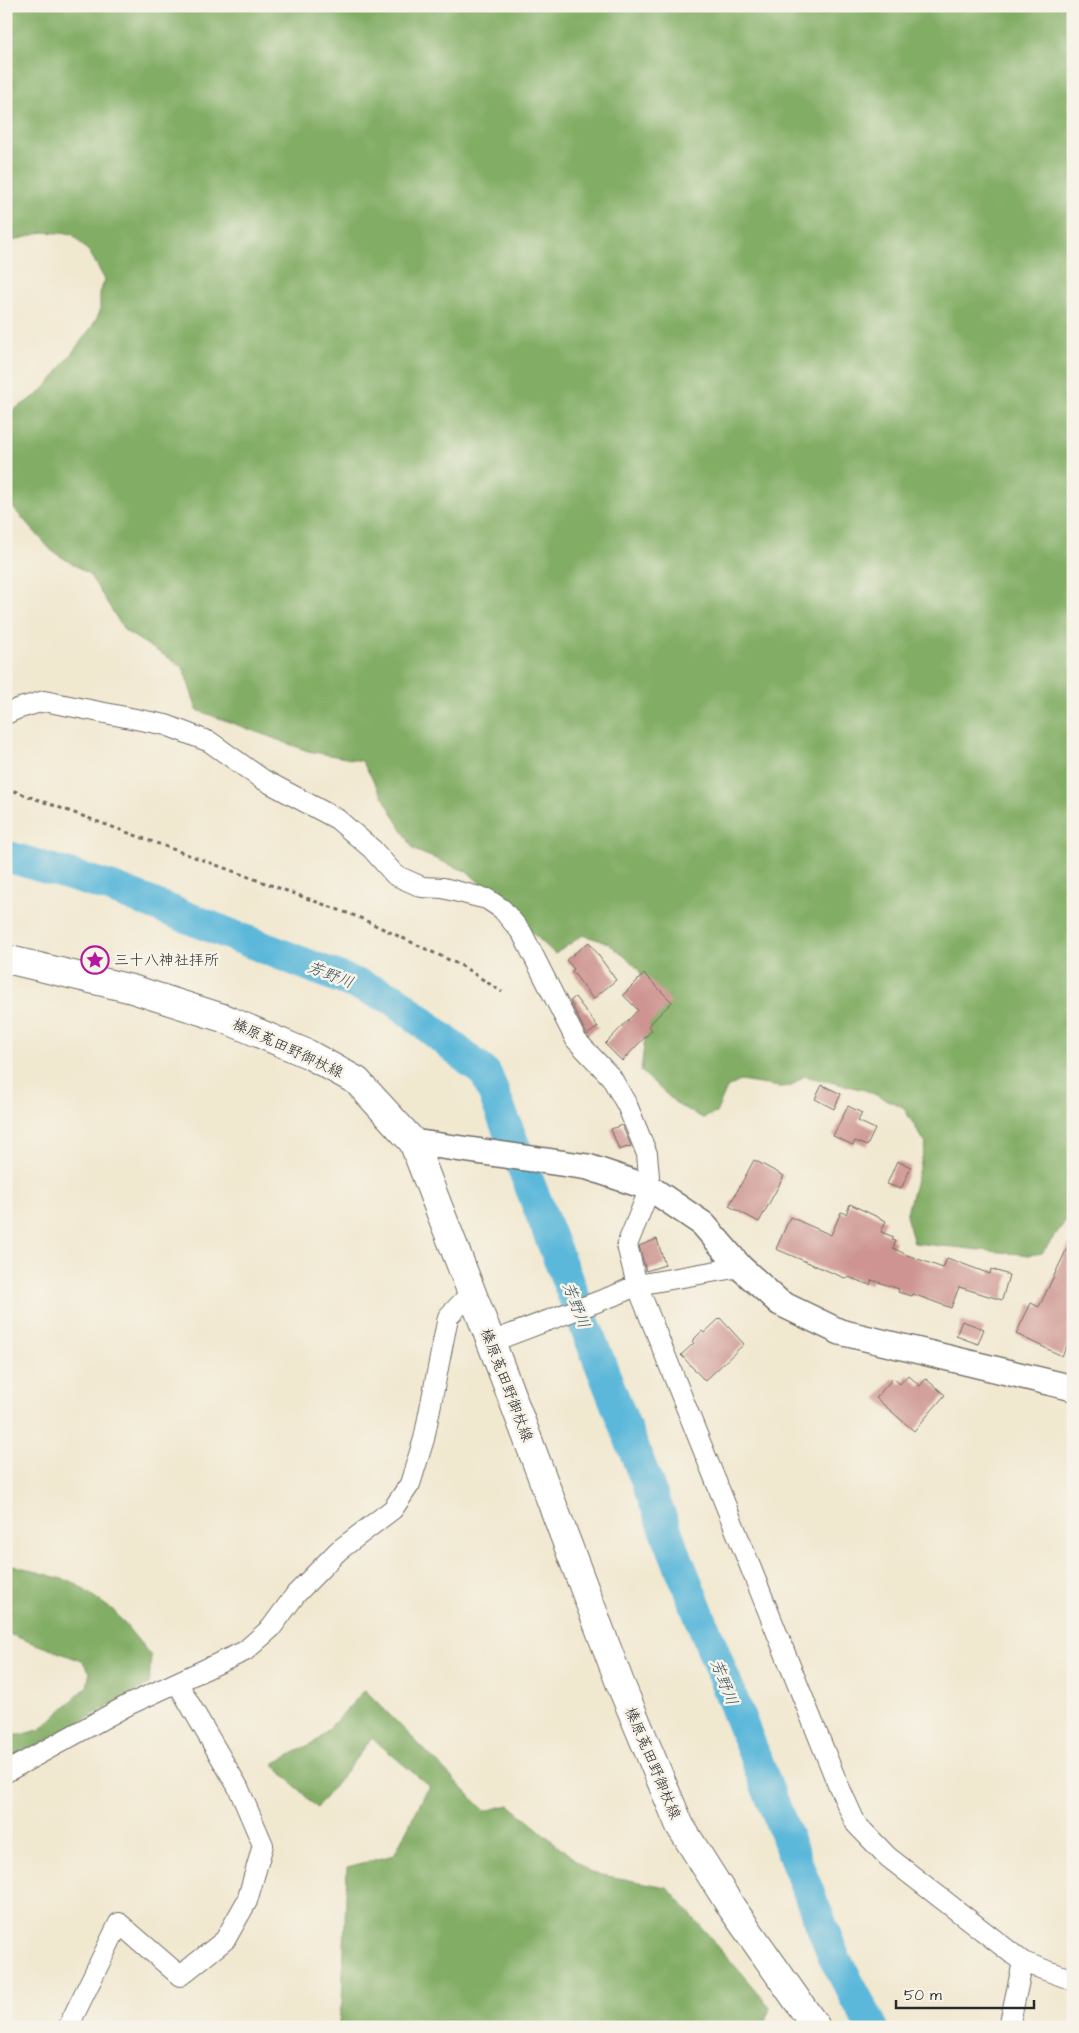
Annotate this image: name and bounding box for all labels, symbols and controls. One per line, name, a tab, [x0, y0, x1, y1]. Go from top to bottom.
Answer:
place icon: 三十八神社拝所	[80, 945, 110, 975]
place label: 三十八神社拝所	[114, 950, 219, 971]
water label: 芳野川	[304, 956, 357, 994]
street label: 榛原菟田野御杖線	[229, 1014, 347, 1083]
water label: 芳野川	[557, 1279, 595, 1332]
street label: 榛原菟田野御杖線	[475, 1325, 538, 1445]
water label: 芳野川	[705, 1656, 743, 1709]
street label: 榛原菟田野御杖線	[619, 1704, 686, 1823]
scale bar	[896, 1978, 1034, 2010]
text: 50 m	[904, 1985, 942, 2006]

